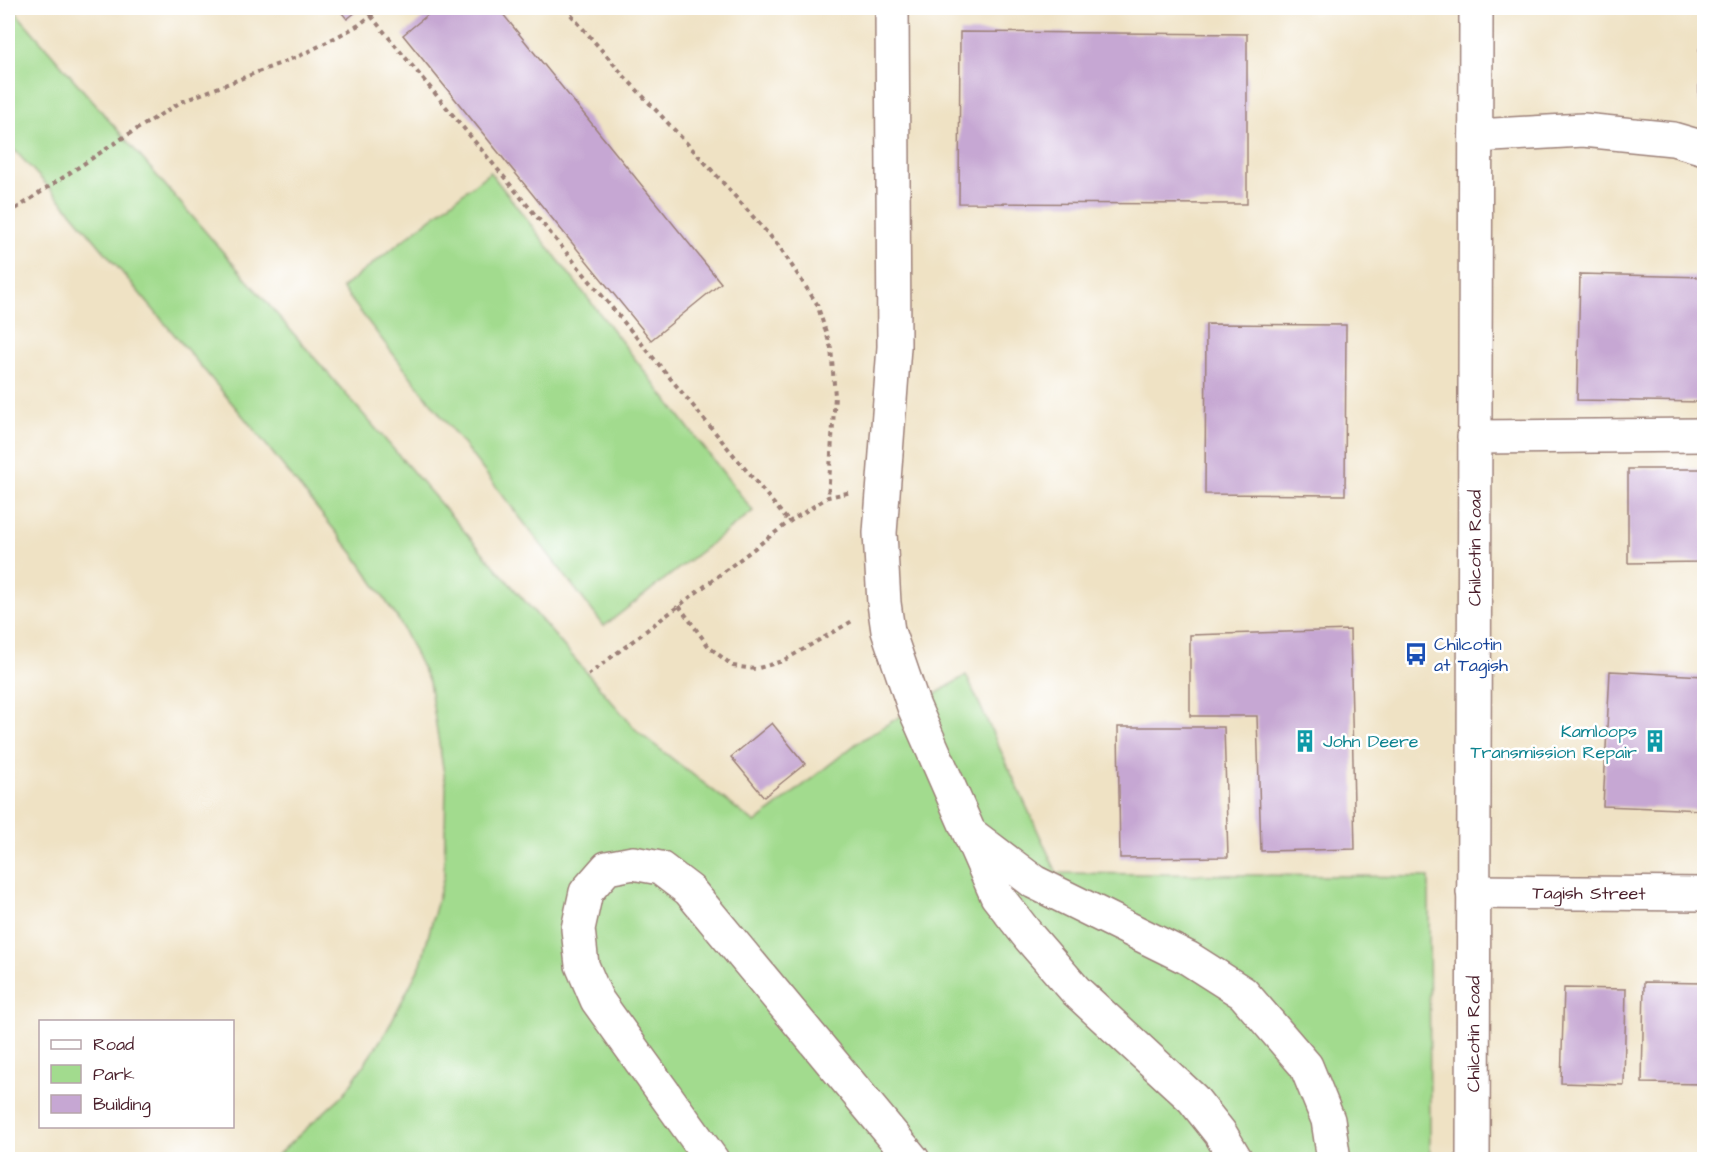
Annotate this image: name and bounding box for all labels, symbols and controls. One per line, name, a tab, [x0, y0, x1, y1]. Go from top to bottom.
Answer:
street label: Chilcotin Road	[1462, 490, 1487, 606]
place label: Chilcotin at Tagish	[1434, 632, 1508, 679]
bus stop icon: Chilcotin at Tagish	[1403, 641, 1429, 667]
place label: Kamloops Transmission Repair	[1470, 719, 1637, 765]
building icon: John Deere	[1292, 728, 1318, 754]
building icon: Kamloops Transmission Repair	[1642, 728, 1668, 754]
place label: John Deere	[1323, 729, 1419, 754]
street label: Tagish Street	[1532, 880, 1646, 906]
street label: Chilcotin Road	[1461, 976, 1486, 1092]
legend	[39, 1020, 234, 1128]
text: Road	[93, 1032, 134, 1057]
text: Park	[93, 1062, 135, 1087]
text: Building	[93, 1092, 151, 1118]

